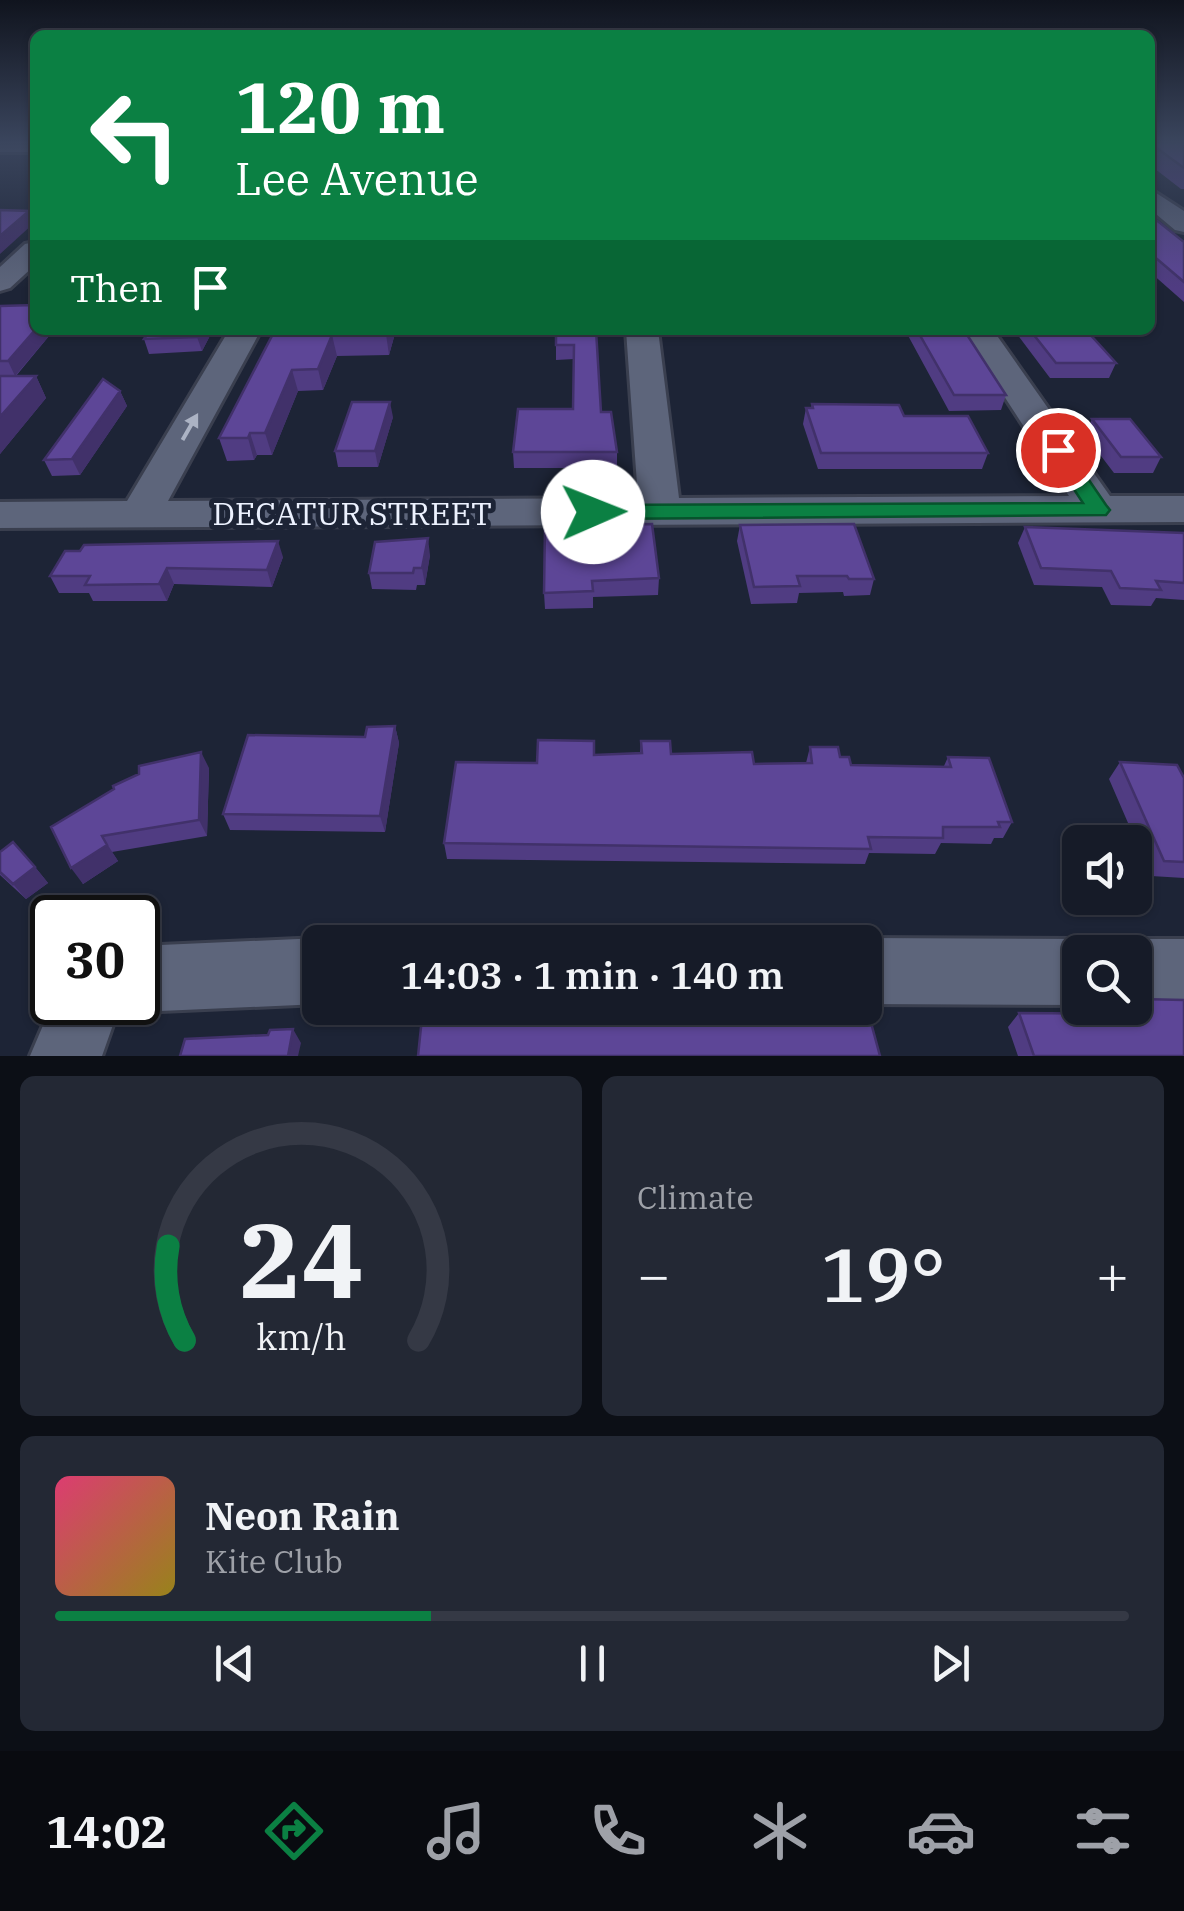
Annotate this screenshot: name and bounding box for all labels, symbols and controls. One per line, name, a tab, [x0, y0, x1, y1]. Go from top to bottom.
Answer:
text: 120 m	[235, 61, 445, 152]
icon: left	[70, 70, 200, 200]
text: Lee Avenue	[235, 149, 479, 207]
icon: arrive	[183, 260, 238, 315]
text: Then	[70, 263, 163, 312]
pin	[1016, 408, 1101, 493]
one-way arrow	[180, 413, 198, 441]
icon: arrive	[1031, 423, 1086, 478]
position arrow	[541, 460, 645, 564]
street label: DECATUR STREET	[212, 492, 492, 534]
map controls	[1062, 825, 1152, 1025]
button: sound	[1062, 825, 1152, 915]
speed limit sign: 30	[30, 895, 160, 1025]
button: search	[1062, 935, 1152, 1025]
text: 14:03 · 1 min · 140 m	[400, 950, 784, 999]
text: Climate	[637, 1176, 754, 1218]
text: 24	[239, 1191, 363, 1327]
text: 19°	[820, 1225, 946, 1323]
text: −	[637, 1239, 670, 1310]
text: +	[1096, 1239, 1129, 1310]
text: km/h	[256, 1313, 346, 1360]
text: Neon Rain	[205, 1491, 400, 1540]
text: Kite Club	[205, 1540, 343, 1582]
icon: previous	[207, 1636, 262, 1691]
icon: pause	[565, 1636, 620, 1691]
icon: next	[923, 1636, 978, 1691]
icon: directions	[259, 1796, 329, 1866]
icon: music	[421, 1796, 491, 1866]
icon: phone	[583, 1796, 653, 1866]
icon: climate	[745, 1796, 815, 1866]
icon: car	[906, 1796, 976, 1866]
icon: filters	[1068, 1796, 1138, 1866]
text: 14:02	[46, 1802, 168, 1860]

